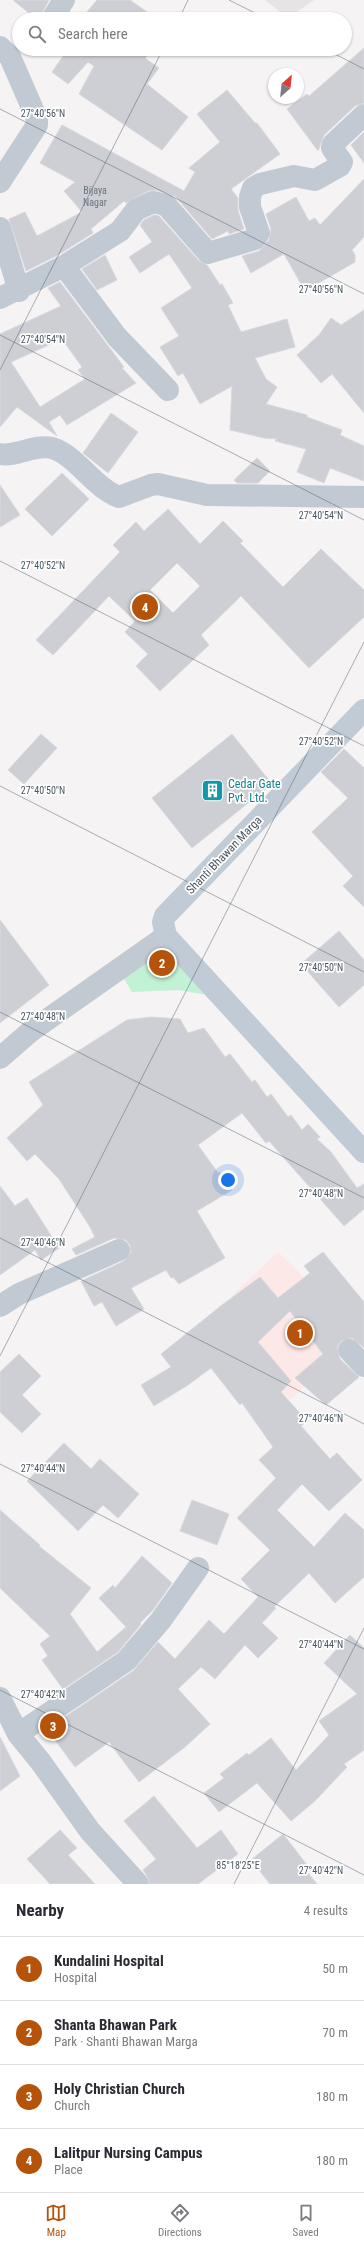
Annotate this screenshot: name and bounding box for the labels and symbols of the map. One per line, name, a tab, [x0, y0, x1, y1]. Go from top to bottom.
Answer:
north arrow	[268, 68, 304, 104]
text: 27°40'56"N	[21, 108, 65, 119]
house number: Bijaya Nagar	[83, 185, 107, 208]
text: 27°40'56"N	[299, 284, 343, 295]
text: 27°40'54"N	[21, 334, 65, 345]
text: 27°40'54"N	[299, 510, 343, 521]
text: 27°40'52"N	[21, 560, 65, 571]
pin: 4	[132, 592, 158, 622]
text: 27°40'52"N	[299, 736, 343, 747]
place label: Cedar Gate Pvt. Ltd.	[228, 777, 281, 805]
building icon: Cedar Gate Pvt. Ltd.	[199, 778, 225, 804]
text: 27°40'50"N	[21, 785, 65, 796]
street label: Shanti Bhawan Marga	[183, 813, 265, 897]
pin: 2	[149, 948, 175, 978]
text: 27°40'50"N	[299, 962, 343, 973]
text: 27°40'48"N	[21, 1011, 65, 1022]
your location	[218, 1170, 238, 1190]
text: 27°40'48"N	[299, 1188, 343, 1199]
text: 27°40'46"N	[21, 1237, 65, 1248]
pin: 1	[287, 1318, 313, 1348]
text: 27°40'46"N	[299, 1413, 343, 1424]
text: 27°40'44"N	[21, 1463, 65, 1474]
text: 27°40'44"N	[299, 1639, 343, 1650]
text: 27°40'42"N	[21, 1689, 65, 1700]
pin: 3	[40, 1711, 66, 1741]
text: 85°18'25"E	[216, 1860, 260, 1871]
text: 27°40'42"N	[299, 1865, 343, 1876]

